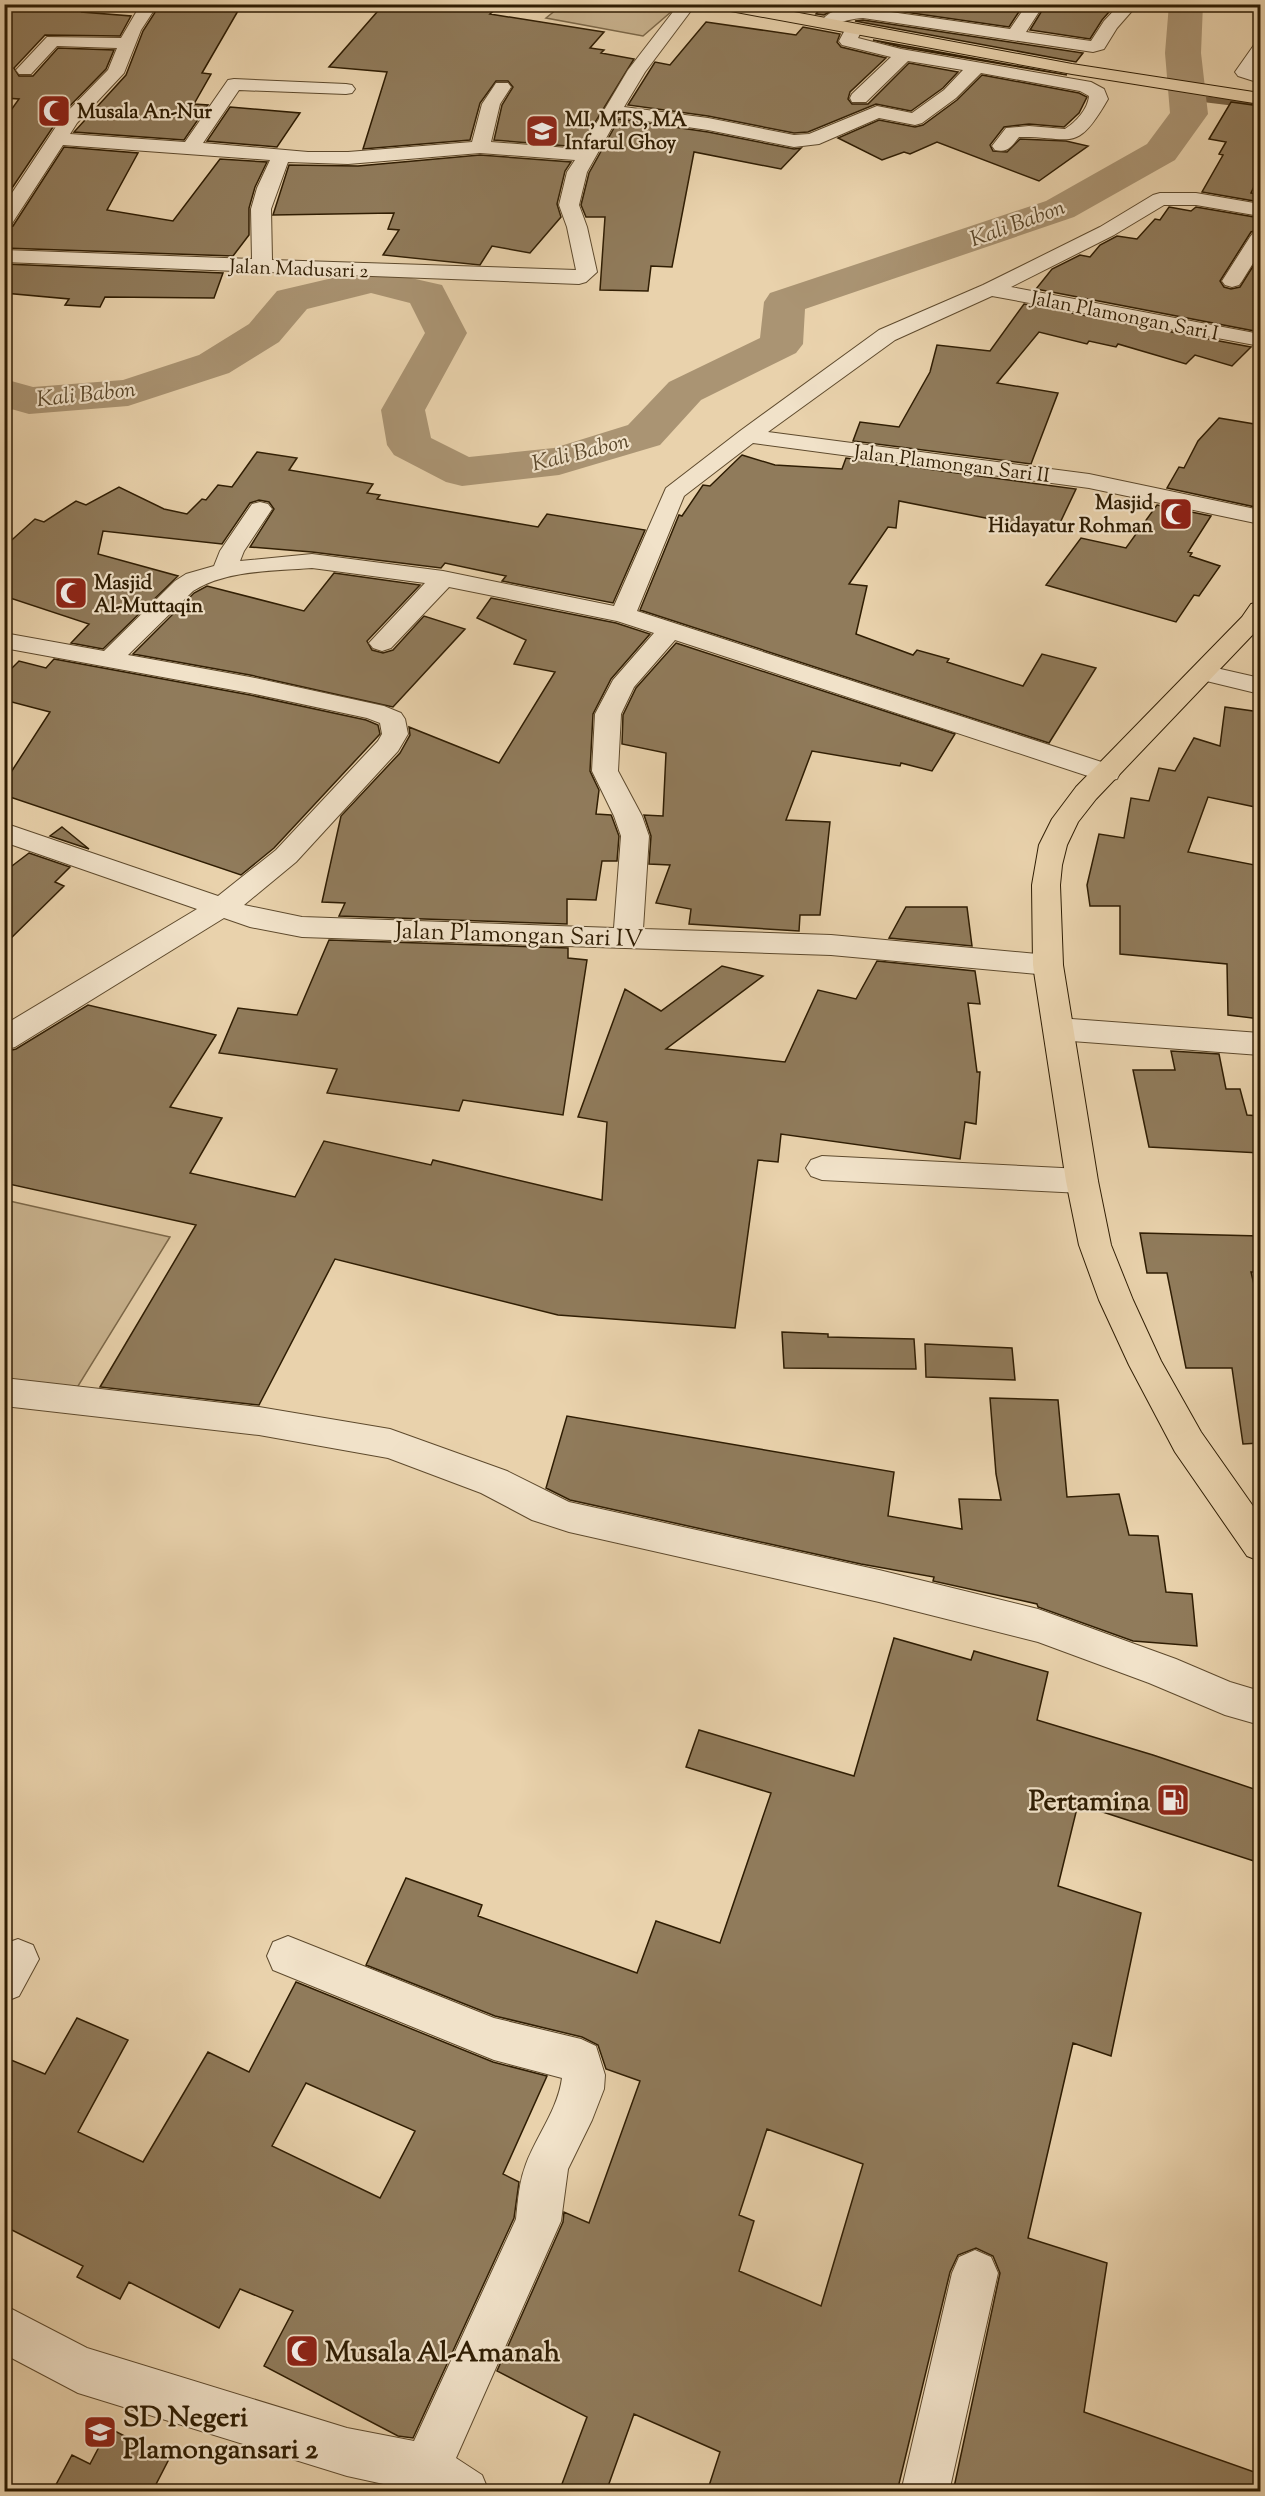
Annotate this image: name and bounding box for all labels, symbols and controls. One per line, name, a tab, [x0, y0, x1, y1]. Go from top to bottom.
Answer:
mosque icon: Musala An-Nur	[36, 93, 72, 129]
place label: Musala An-Nur	[77, 99, 212, 128]
place label: MI, MTS, MA Infarul Ghoy	[565, 107, 688, 159]
school or university icon: MI, MTS, MA Infarul Ghoy	[524, 113, 560, 149]
water label: Kali Babon	[966, 193, 1071, 257]
street label: Jalan Madusari 2	[228, 254, 369, 287]
street label: Jalan Plamongan Sari I	[1027, 285, 1221, 350]
water label: Kali Babon	[35, 375, 138, 417]
water label: Kali Babon	[529, 426, 633, 481]
street label: Jalan Plamongan Sari II	[851, 439, 1052, 492]
place label: Masjid Hidayatur Rohman	[988, 490, 1154, 542]
mosque icon: Masjid Hidayatur Rohman	[1158, 496, 1194, 532]
place label: Masjid Al-Muttaqin	[94, 570, 203, 622]
mosque icon: Masjid Al-Muttaqin	[53, 575, 89, 611]
street label: Jalan Plamongan Sari IV	[392, 915, 644, 957]
fuel station icon: Pertamina	[1155, 1782, 1191, 1818]
place label: Pertamina	[1029, 1783, 1150, 1823]
mosque icon: Musala Al-Amanah	[284, 2333, 320, 2369]
place label: Musala Al-Amanah	[325, 2334, 561, 2374]
place label: SD Negeri Plamongansari 2	[123, 2399, 319, 2471]
school or university icon: SD Negeri Plamongansari 2	[82, 2414, 118, 2450]

